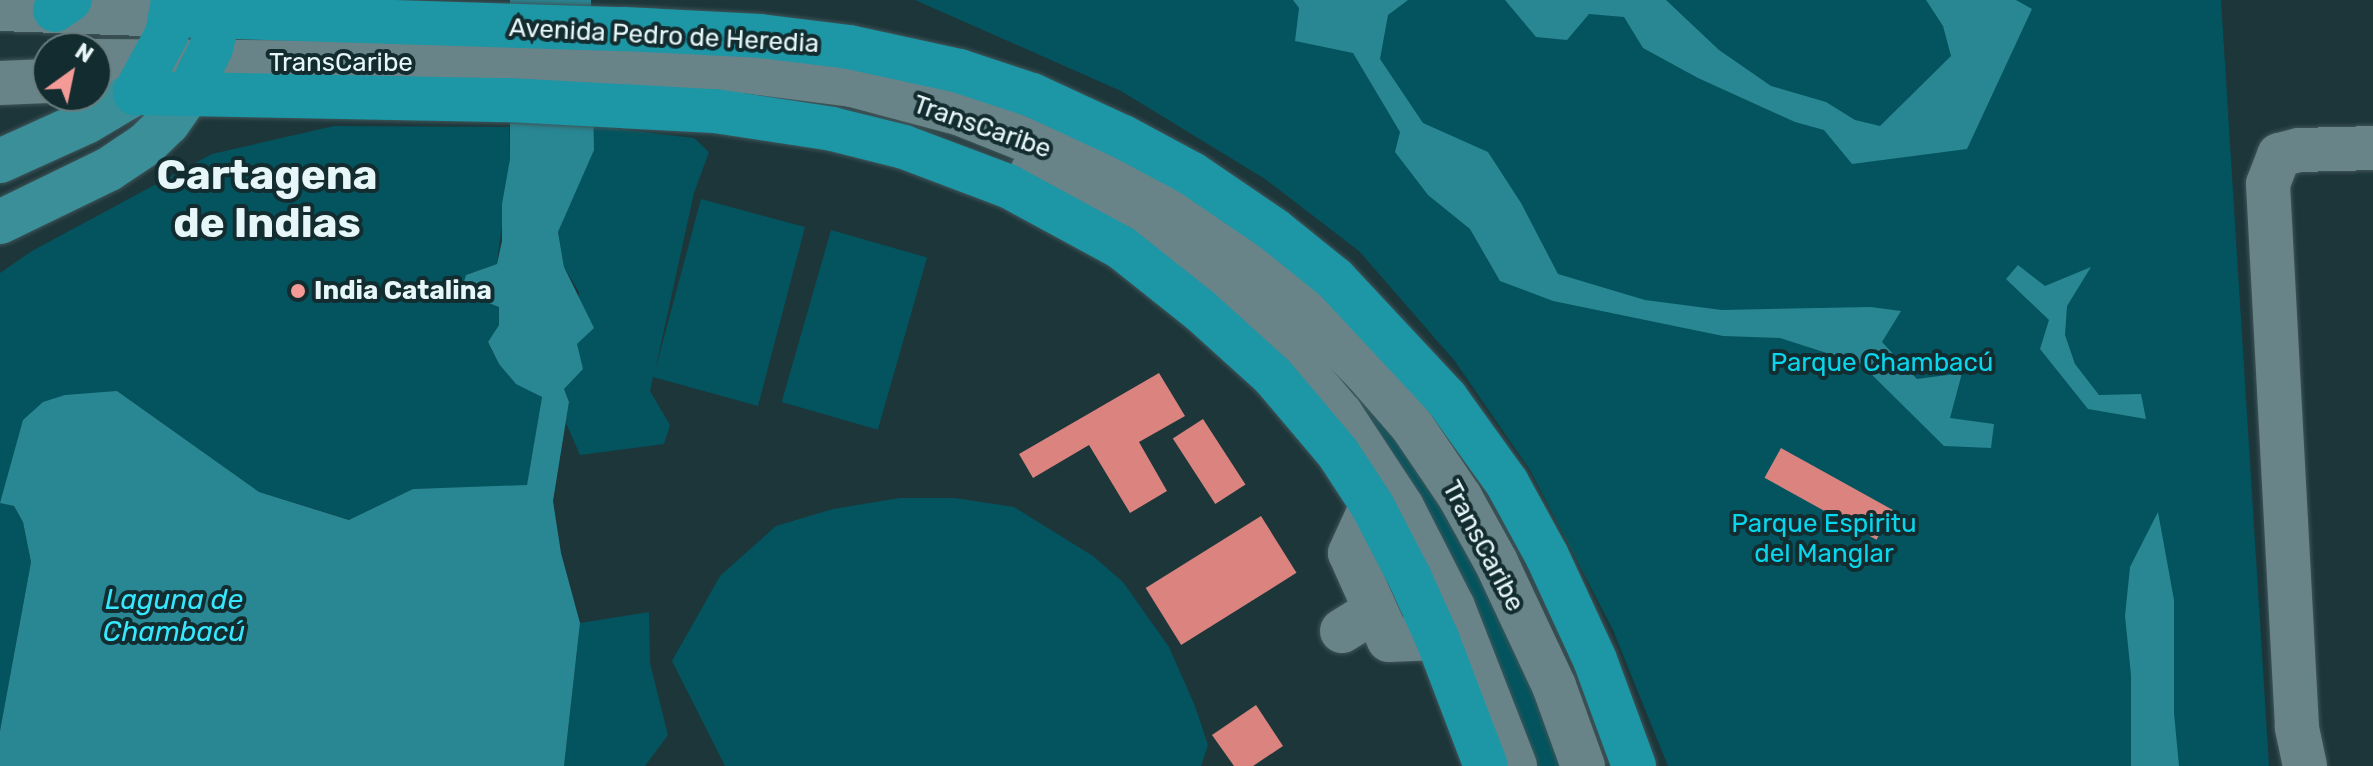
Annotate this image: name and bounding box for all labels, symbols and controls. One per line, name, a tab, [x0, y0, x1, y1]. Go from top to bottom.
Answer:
street label: Avenida Pedro de Heredia	[508, 12, 820, 60]
north arrow	[32, 32, 112, 112]
text: N	[70, 37, 98, 69]
street label: TransCaribe	[269, 47, 413, 79]
street label: TransCaribe	[909, 89, 1055, 165]
district label: Cartagena de Indias	[156, 150, 378, 248]
place label: India Catalina	[314, 275, 492, 307]
marker: India Catalina	[289, 282, 307, 300]
park label: Parque Chambacú	[1771, 347, 1993, 379]
street label: TransCaribe	[1435, 475, 1531, 617]
park label: Parque Espiritu del Manglar	[1731, 508, 1917, 570]
water label: Laguna de Chambacú	[103, 583, 245, 649]

